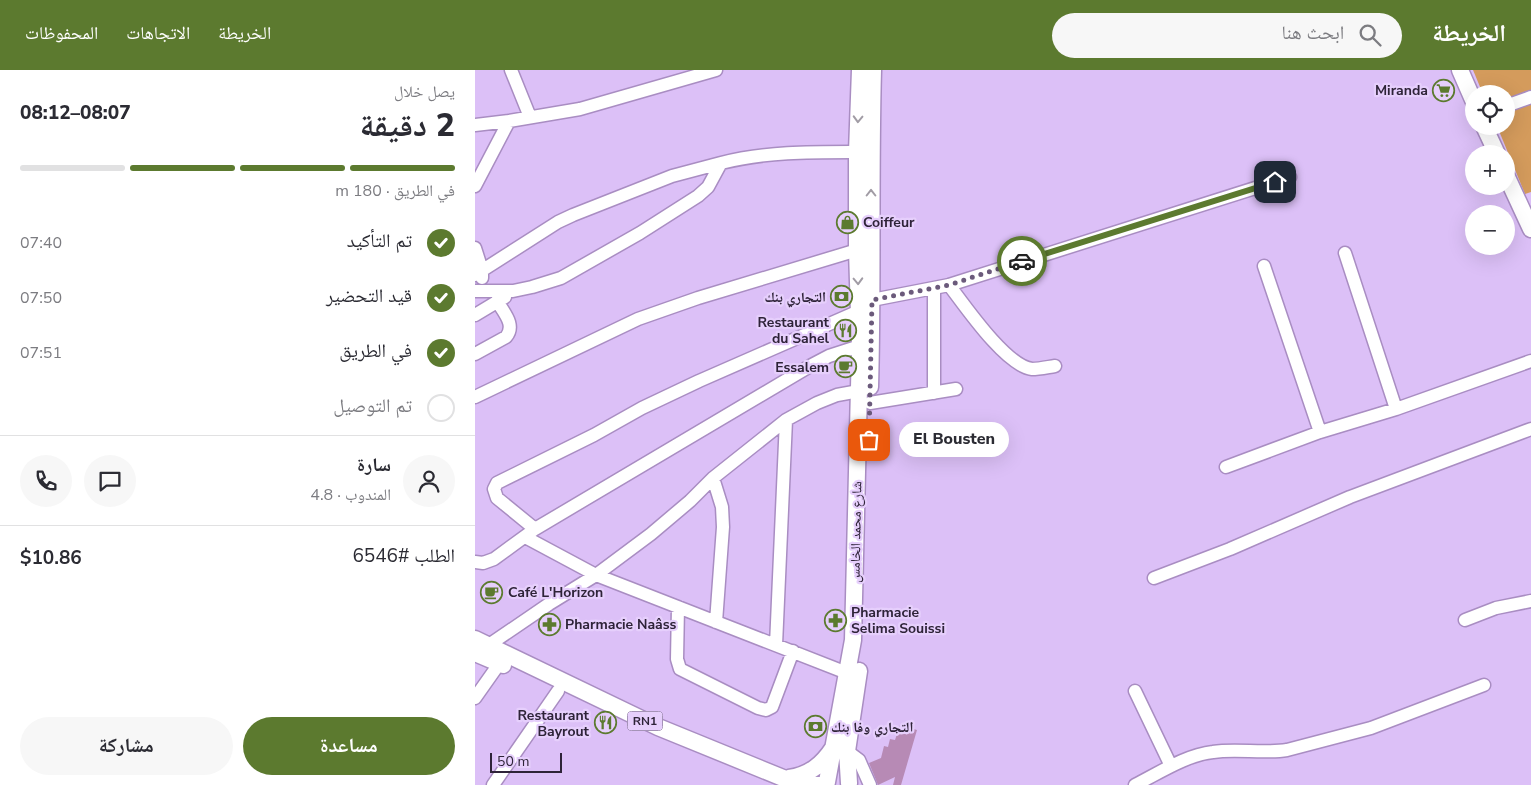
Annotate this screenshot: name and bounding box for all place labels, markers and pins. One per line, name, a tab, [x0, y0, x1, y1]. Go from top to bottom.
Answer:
supermarket icon: Miranda	[1432, 78, 1456, 102]
place label: Miranda	[1375, 81, 1428, 100]
pin	[1254, 161, 1296, 203]
shop icon: Coiffeur	[835, 210, 859, 234]
place label: Coiffeur	[863, 213, 915, 232]
bank icon: التجاري بنك	[830, 285, 854, 309]
place label: التجاري بنك	[764, 288, 826, 308]
place label: Restaurant du Sahel	[757, 313, 830, 348]
restaurant icon: Restaurant du Sahel	[833, 318, 857, 342]
cafe icon: Essalem	[833, 355, 857, 379]
place label: Essalem	[775, 358, 829, 377]
pin	[848, 419, 890, 461]
callout: El Bousten	[899, 422, 1009, 458]
cafe icon: Café L'Horizon	[480, 580, 504, 604]
place label: Café L'Horizon	[508, 583, 603, 602]
place label: Pharmacie Selima Souissi	[851, 603, 945, 638]
pharmacy icon: Pharmacie Selima Souissi	[823, 608, 847, 632]
pharmacy icon: Pharmacie Naâss	[537, 612, 561, 636]
place label: Pharmacie Naâss	[565, 615, 677, 634]
place label: Restaurant Bayrout	[517, 706, 590, 741]
restaurant icon: Restaurant Bayrout	[593, 711, 617, 735]
bank icon: التجاري وفا بنك	[803, 715, 827, 739]
place label: التجاري وفا بنك	[831, 718, 913, 738]

